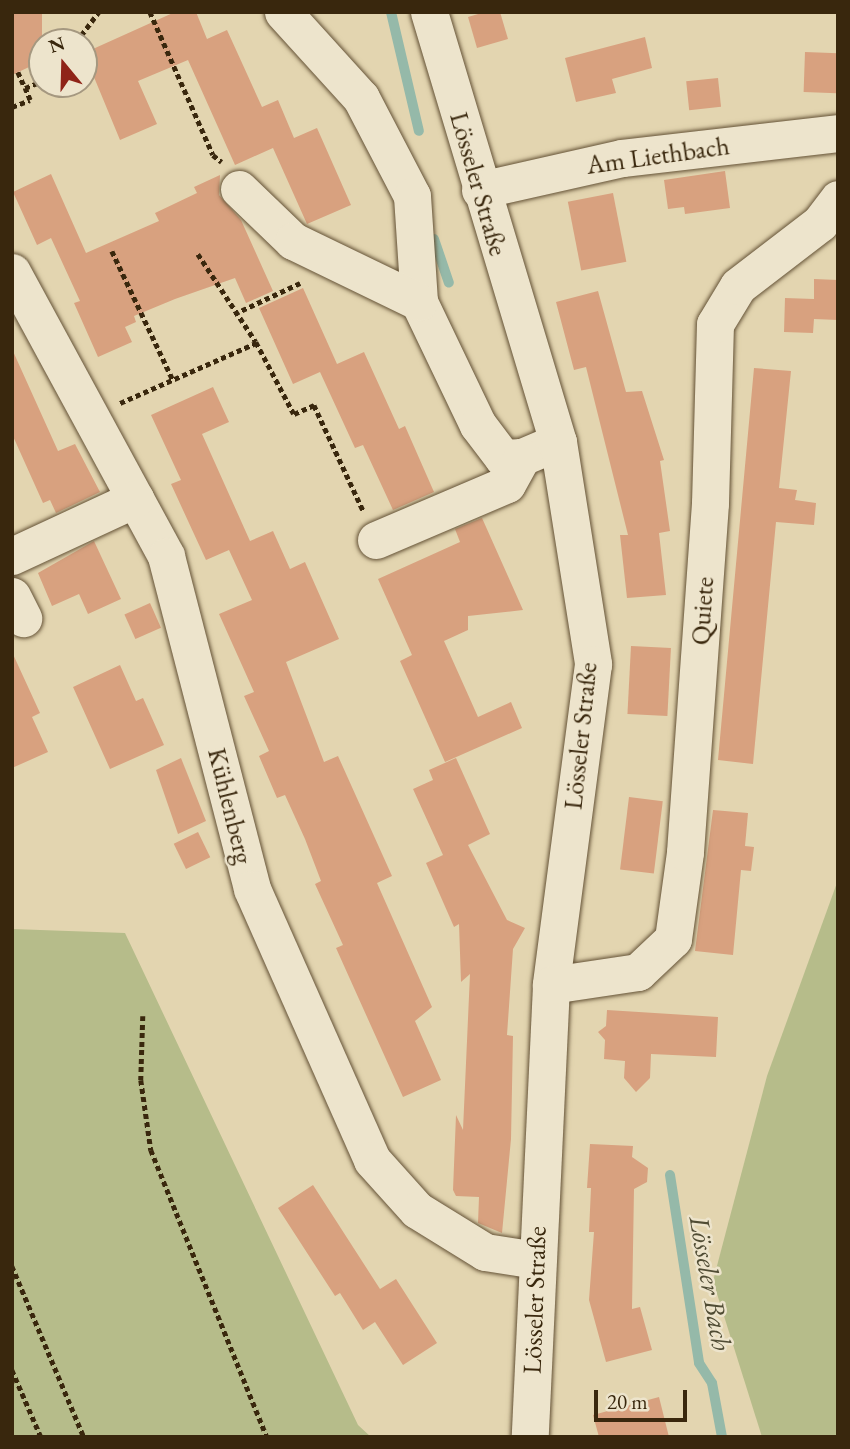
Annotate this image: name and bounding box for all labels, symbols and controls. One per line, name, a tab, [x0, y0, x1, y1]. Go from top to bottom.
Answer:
north arrow	[28, 28, 98, 98]
text: N	[45, 30, 68, 59]
street label: Lösseler Straße	[443, 109, 513, 259]
street label: Am Liethbach	[585, 131, 731, 181]
street label: Quiete	[685, 576, 721, 646]
street label: Lösseler Straße	[558, 661, 604, 811]
street label: Kühlenberg	[201, 745, 259, 867]
water label: Lösseler Bach	[683, 1213, 739, 1353]
street label: Lösseler Straße	[517, 1226, 553, 1374]
scale bar	[598, 1376, 691, 1420]
text: 20 m	[607, 1388, 648, 1415]

